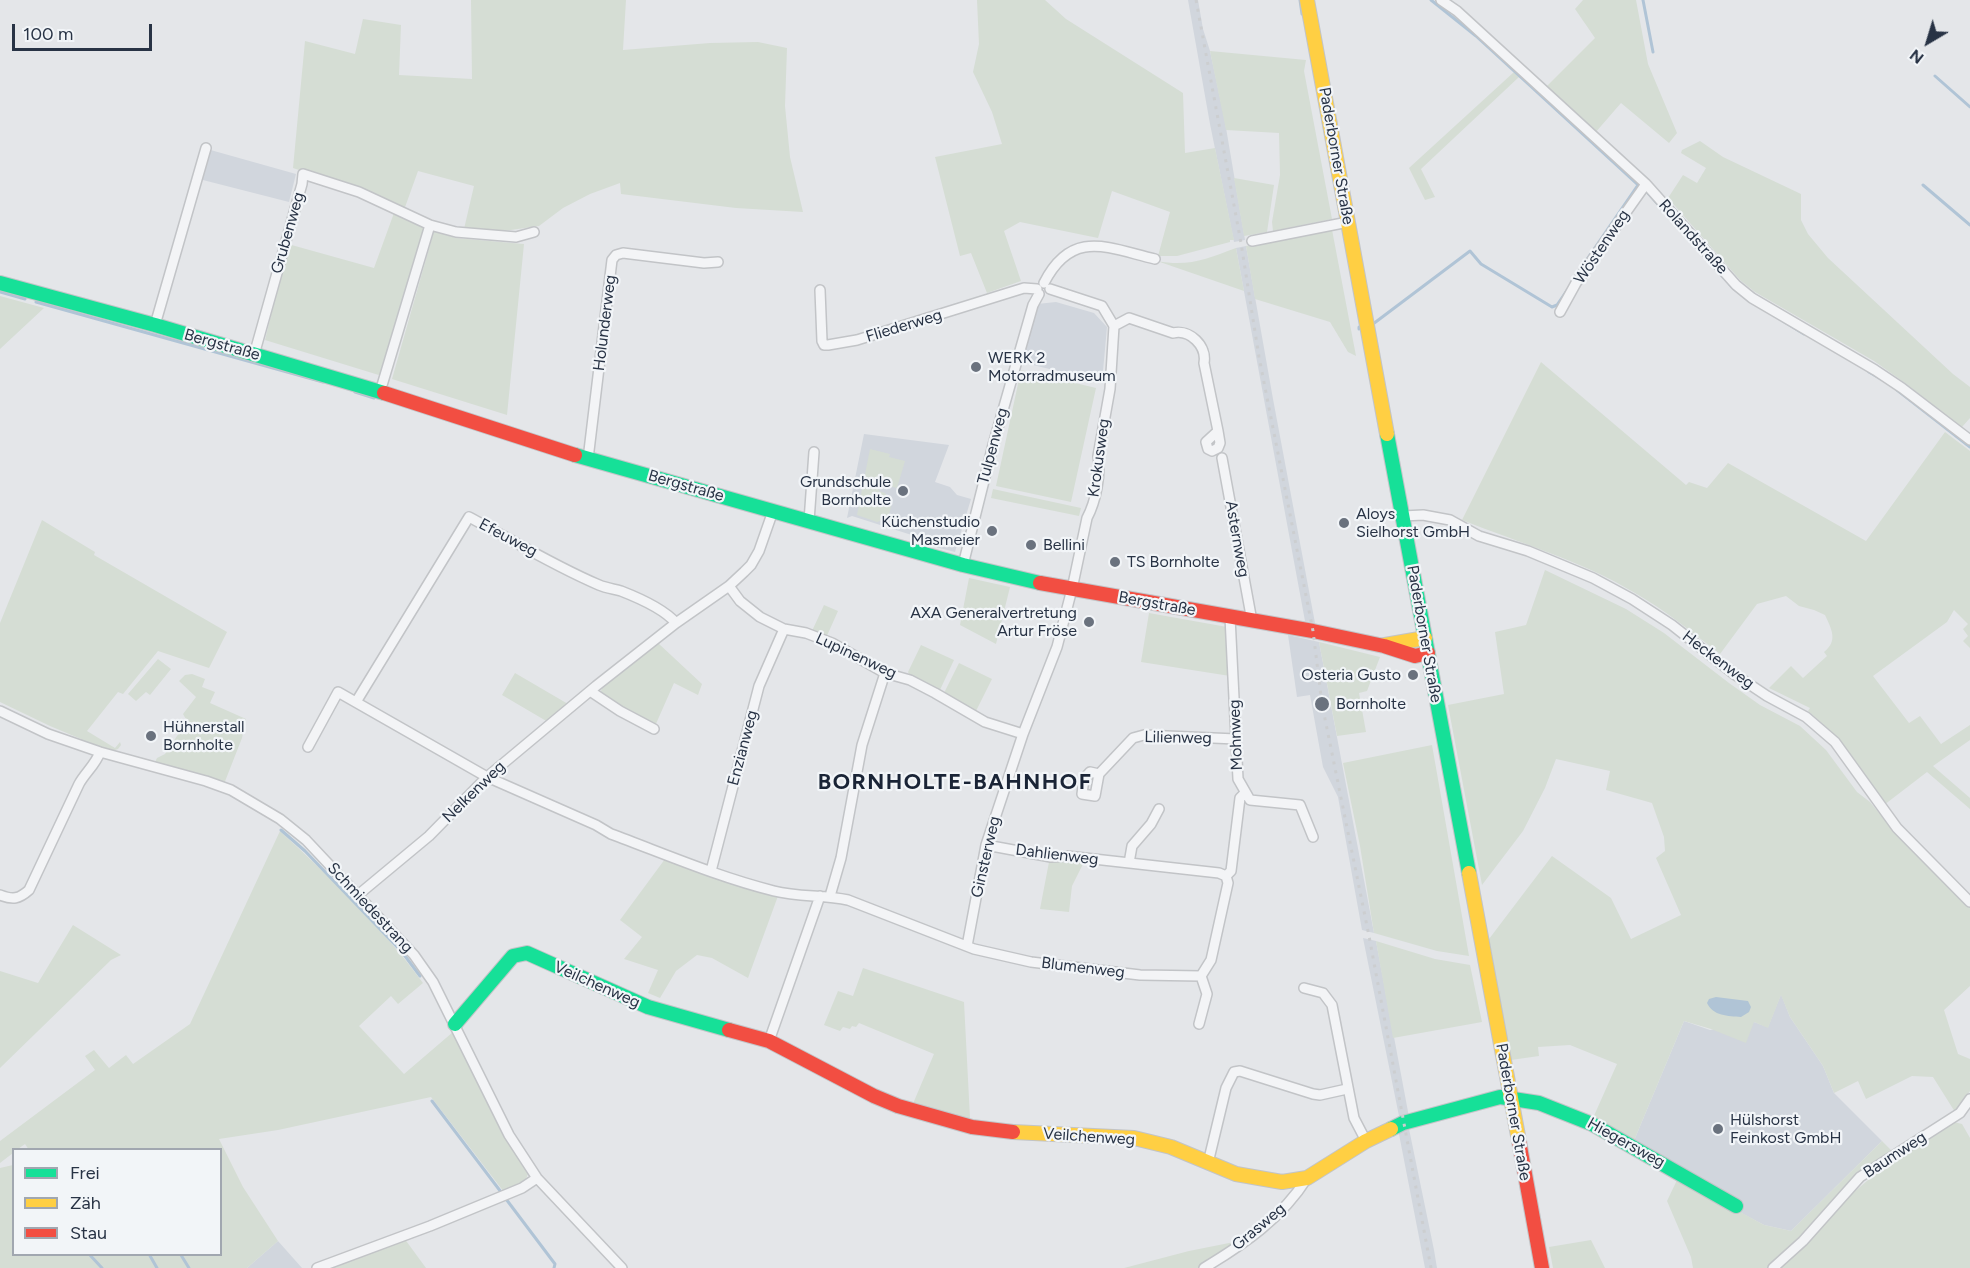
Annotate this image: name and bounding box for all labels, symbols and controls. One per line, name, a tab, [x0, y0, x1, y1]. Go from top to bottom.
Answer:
scale bar	[15, 12, 154, 50]
north arrow	[1898, 12, 1958, 72]
text: 100 m	[23, 23, 73, 45]
text: N	[1906, 45, 1927, 68]
street label: Paderborner Straße	[1314, 86, 1358, 226]
street label: Grubenweg	[267, 190, 309, 276]
street label: Rolandstraße	[1654, 196, 1732, 278]
street label: Wöstenweg	[1570, 206, 1634, 288]
street label: Holunderweg	[590, 274, 620, 372]
street label: Fliederweg	[864, 305, 944, 347]
street label: Bergstraße	[182, 325, 262, 365]
place label: WERK 2 Motorradmuseum	[988, 348, 1116, 386]
marker: WERK 2 Motorradmuseum	[969, 360, 983, 374]
street label: Tulpenweg	[974, 406, 1012, 486]
street label: Krokusweg	[1084, 418, 1114, 498]
street label: Bergstraße	[646, 466, 726, 506]
place label: Grundschule Bornholte	[800, 472, 891, 510]
marker: Grundschule Bornholte	[896, 484, 910, 498]
street label: Asternweg	[1221, 499, 1253, 579]
place label: Aloys Sielhorst GmbH	[1356, 504, 1470, 542]
place label: Küchenstudio Masmeier	[881, 512, 980, 550]
street label: Efeuweg	[475, 515, 541, 561]
marker: Aloys Sielhorst GmbH	[1337, 516, 1351, 530]
marker: Küchenstudio Masmeier	[985, 524, 999, 538]
place label: Bellini	[1043, 535, 1085, 555]
marker: Bellini	[1024, 538, 1038, 552]
place label: TS Bornholte	[1127, 552, 1219, 572]
marker: TS Bornholte	[1108, 555, 1122, 569]
street label: Paderborner Straße	[1402, 564, 1446, 704]
street label: Bergstraße	[1117, 588, 1197, 620]
place label: AXA Generalvertretung Artur Fröse	[910, 603, 1077, 641]
marker: AXA Generalvertretung Artur Fröse	[1082, 615, 1096, 629]
street label: Heckenweg	[1678, 627, 1758, 693]
street label: Lupinenweg	[812, 629, 900, 683]
place label: Osteria Gusto	[1301, 665, 1401, 685]
marker: Osteria Gusto	[1406, 668, 1420, 682]
place label: Bornholte	[1336, 694, 1406, 714]
marker: Bornholte	[1313, 695, 1331, 713]
street label: Mohnweg	[1225, 699, 1247, 771]
street label: Enzianweg	[724, 708, 762, 788]
place label: Hühnerstall Bornholte	[163, 717, 245, 755]
street label: Lilienweg	[1144, 728, 1212, 748]
marker: Hühnerstall Bornholte	[144, 729, 158, 743]
street label: Nelkenweg	[438, 757, 510, 827]
district label: BORNHOLTE-BAHNHOF	[818, 770, 1092, 796]
street label: Ginsterweg	[967, 814, 1005, 900]
street label: Dahlienweg	[1014, 840, 1100, 870]
street label: Schmiedestrang	[323, 859, 417, 957]
street label: Blumenweg	[1040, 953, 1126, 983]
street label: Veilchenweg	[551, 958, 643, 1012]
street label: Paderborner Straße	[1491, 1042, 1535, 1182]
place label: Hülshorst Feinkost GmbH	[1730, 1110, 1841, 1148]
street label: Hiegersweg	[1584, 1114, 1668, 1172]
marker: Hülshorst Feinkost GmbH	[1711, 1122, 1725, 1136]
street label: Veilchenweg	[1042, 1124, 1136, 1150]
street label: Baumweg	[1860, 1128, 1930, 1182]
legend	[12, 1148, 222, 1256]
text: Frei	[70, 1162, 100, 1184]
text: Zäh	[70, 1192, 101, 1214]
street label: Grasweg	[1228, 1199, 1290, 1255]
text: Stau	[70, 1222, 107, 1244]

